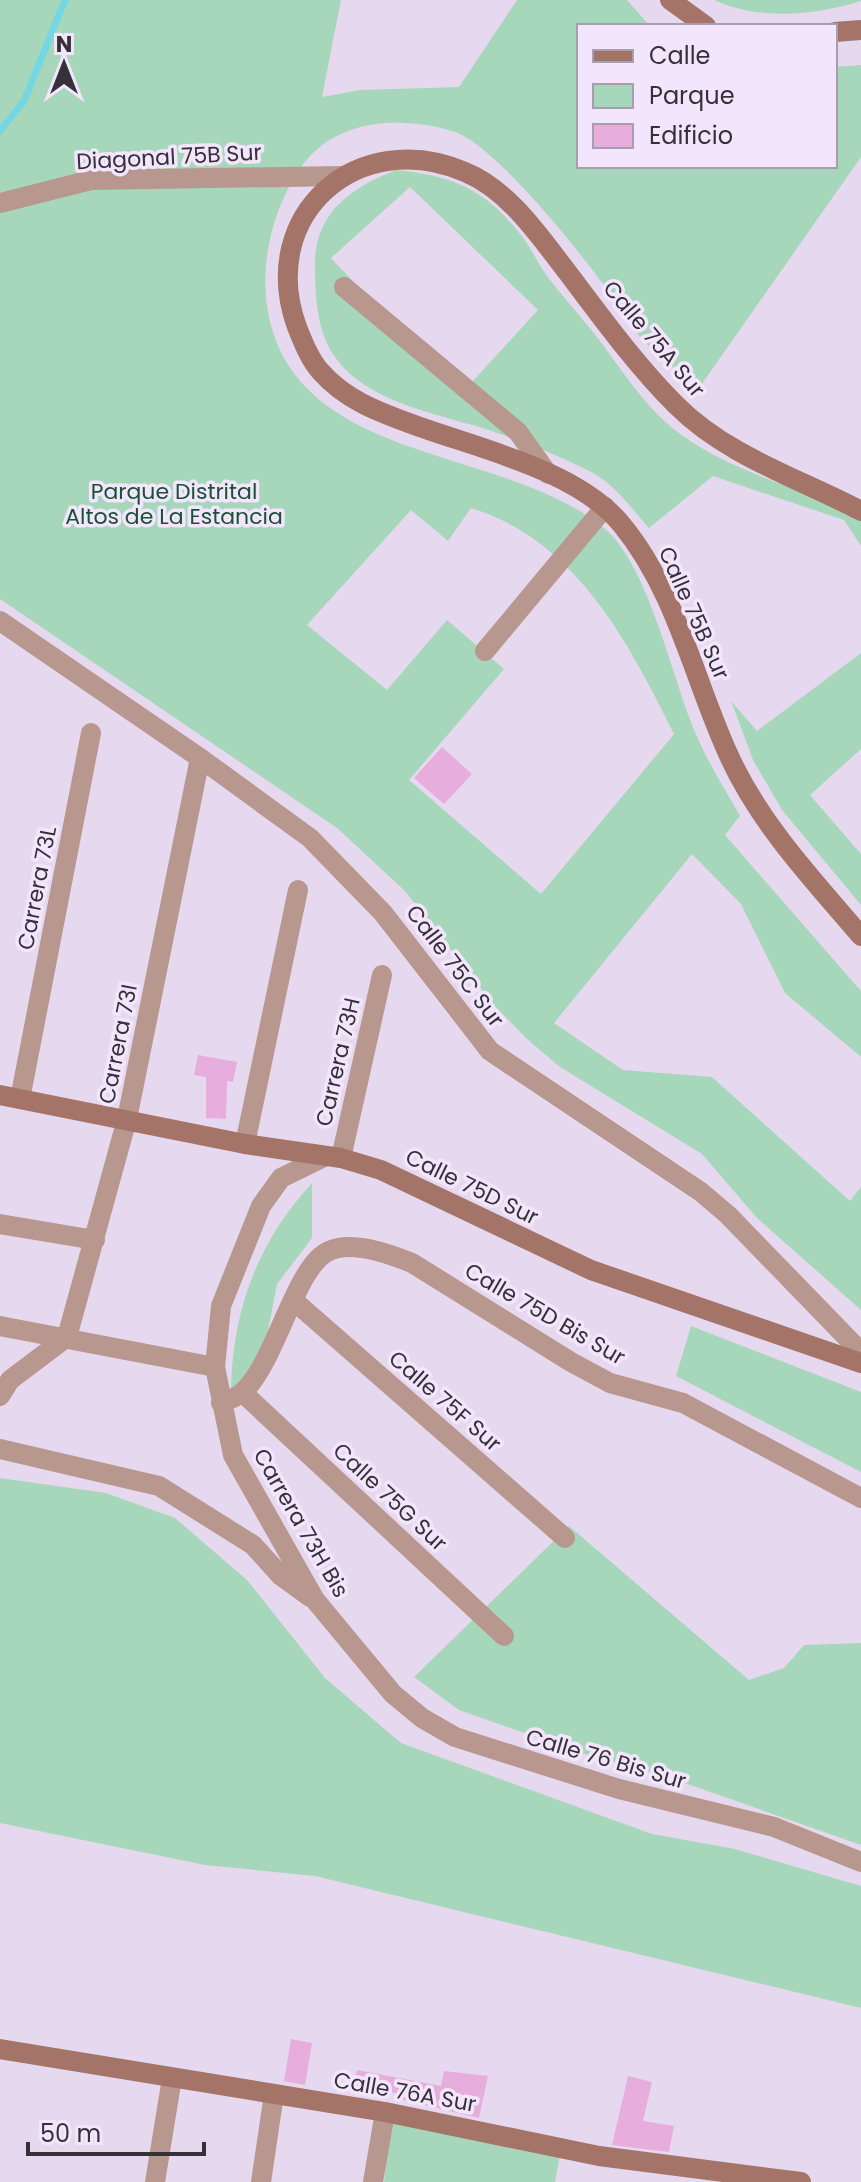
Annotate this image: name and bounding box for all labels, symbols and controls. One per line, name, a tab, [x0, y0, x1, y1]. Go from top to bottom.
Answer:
north arrow	[24, 24, 104, 104]
legend	[577, 24, 837, 168]
text: N	[56, 29, 72, 60]
text: Calle	[649, 39, 710, 72]
text: Parque	[649, 79, 735, 112]
text: Edificio	[649, 119, 733, 152]
street label: Diagonal 75B Sur	[76, 137, 262, 177]
street label: Calle 75A Sur	[596, 274, 712, 404]
park label: Parque Distrital Altos de La Estancia	[65, 476, 283, 532]
street label: Calle 75B Sur	[651, 542, 737, 684]
street label: Carrera 73L	[10, 823, 64, 952]
street label: Calle 75C Sur	[399, 898, 511, 1034]
street label: Carrera 73I	[91, 982, 145, 1106]
street label: Carrera 73H	[308, 995, 368, 1129]
street label: Calle 75D Sur	[400, 1141, 544, 1233]
street label: Calle 75D Bis Sur	[459, 1255, 631, 1373]
street label: Calle 75F Sur	[382, 1343, 508, 1459]
street label: Calle 75G Sur	[326, 1436, 454, 1558]
street label: Carrera 73H Bis	[246, 1443, 356, 1603]
street label: Calle 76 Bis Sur	[522, 1721, 690, 1797]
street label: Calle 76A Sur	[331, 2064, 479, 2120]
scale bar	[28, 2106, 204, 2156]
text: 50 m	[40, 2117, 101, 2150]

